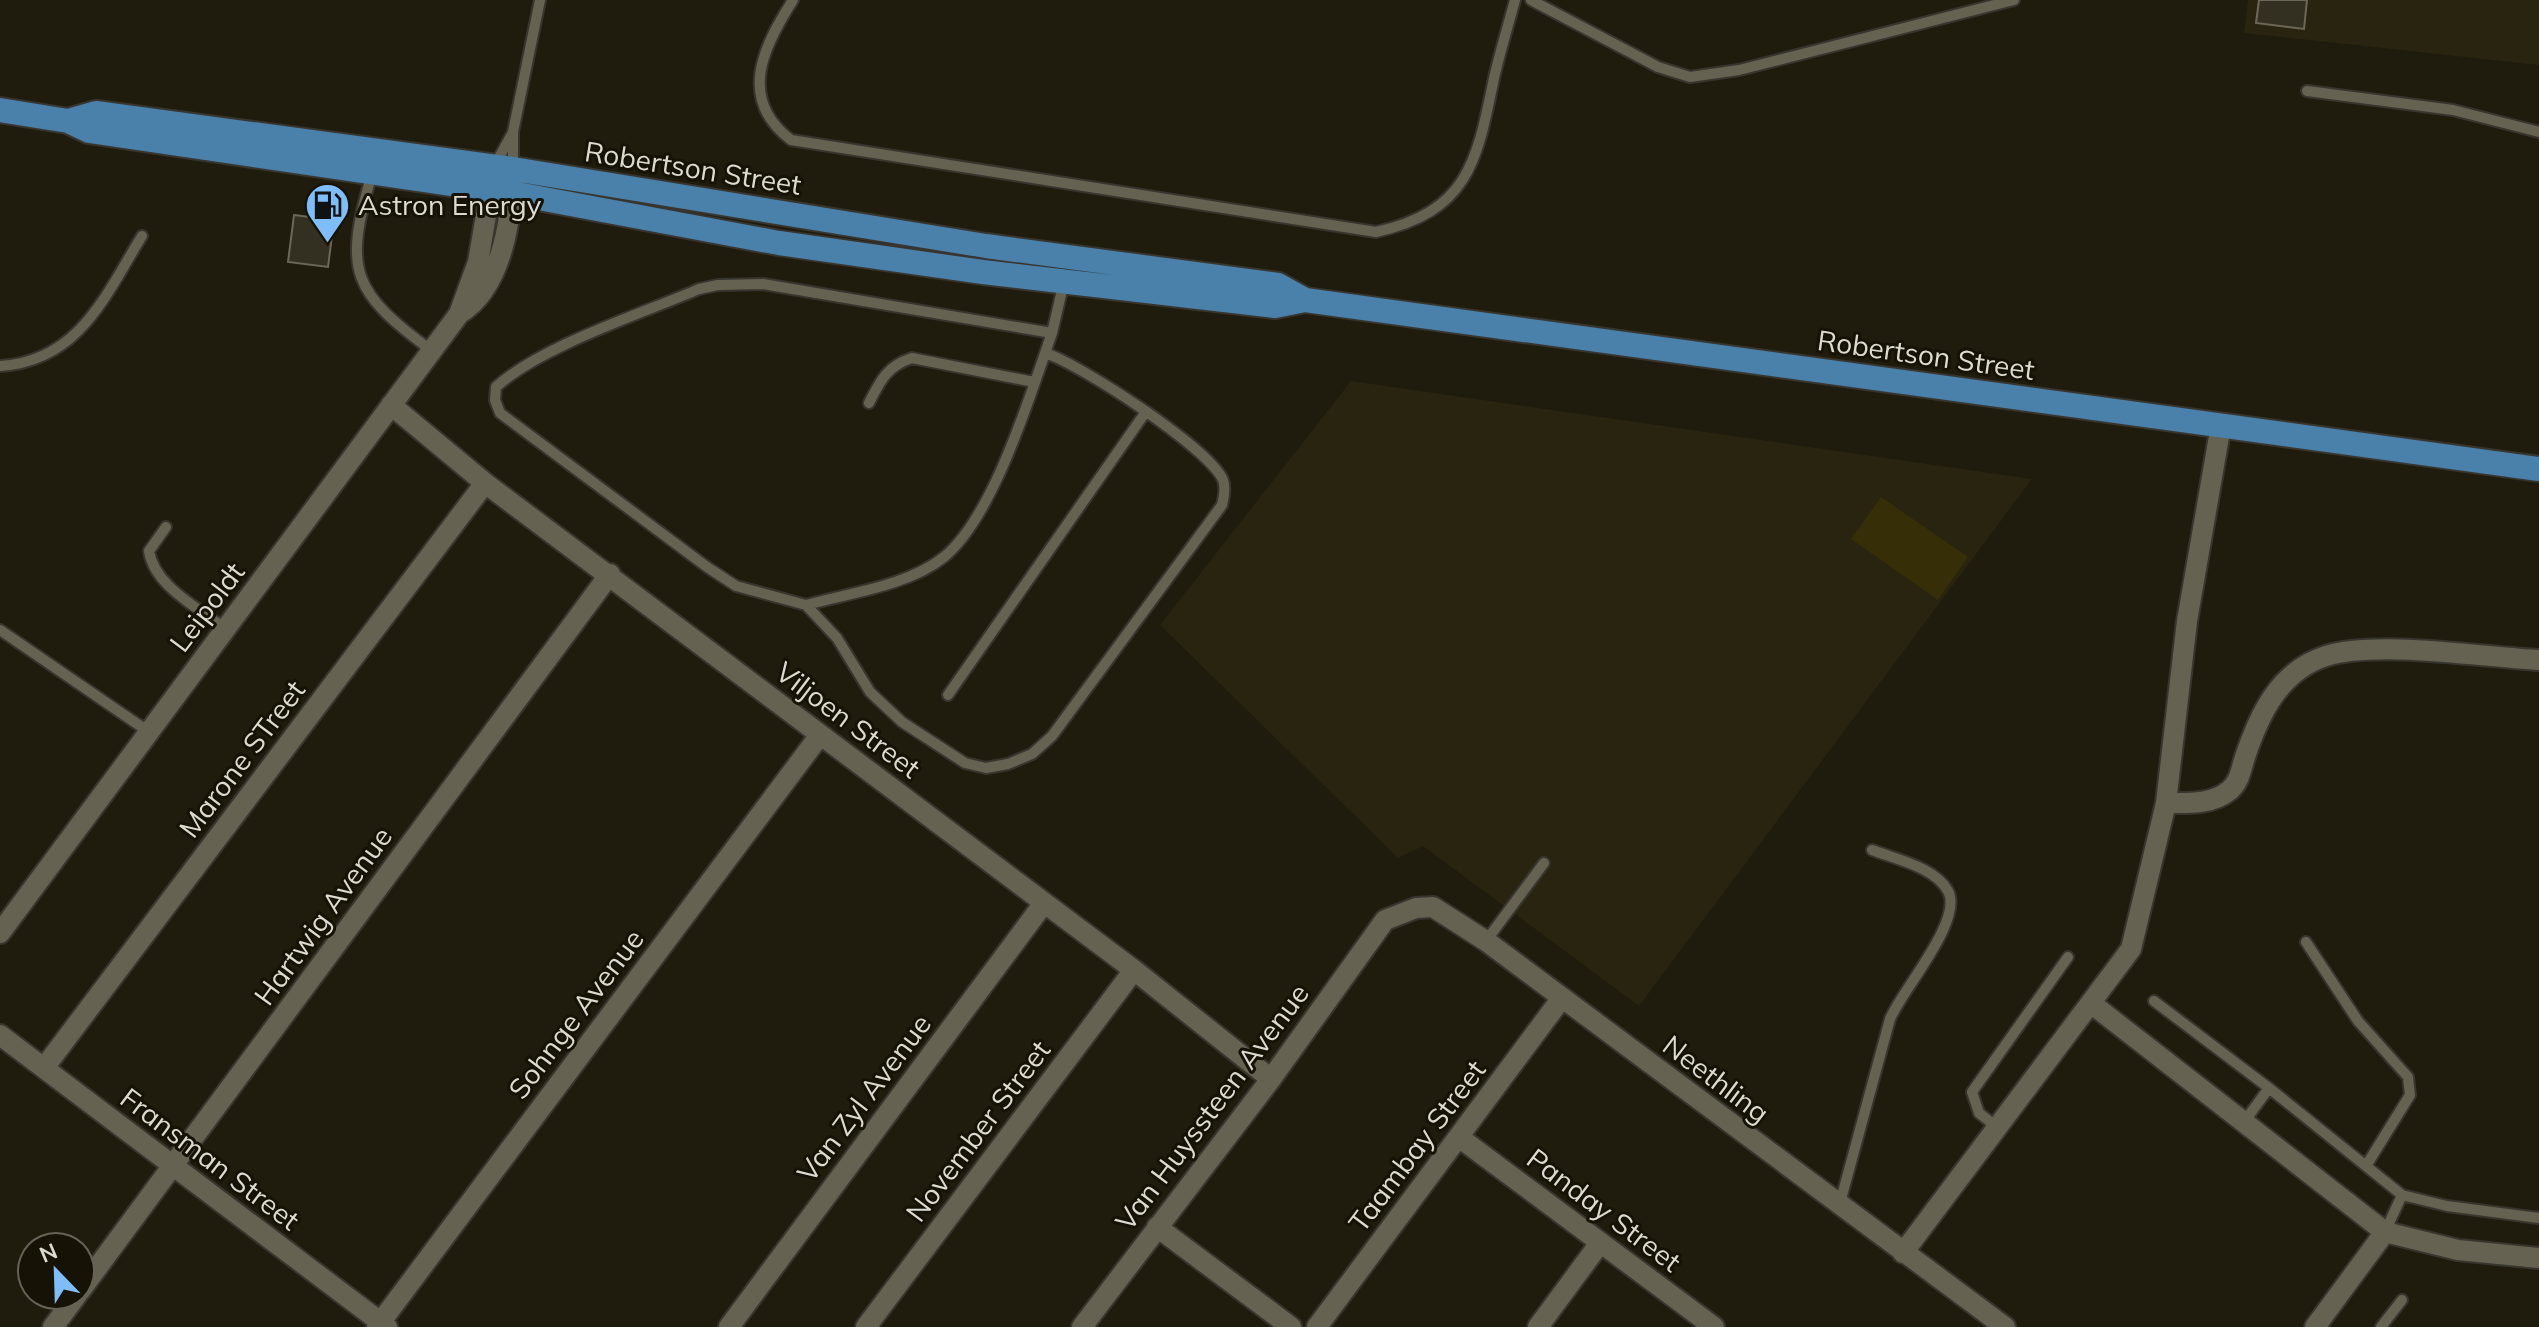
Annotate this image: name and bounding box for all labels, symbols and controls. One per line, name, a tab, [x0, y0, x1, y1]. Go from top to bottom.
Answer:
street label: Robertson Street	[582, 133, 804, 202]
fuel station icon: Astron Energy	[303, 181, 351, 244]
place label: Astron Energy	[358, 187, 542, 222]
street label: Robertson Street	[1815, 322, 2037, 387]
street label: Leipoldt	[162, 555, 252, 658]
street label: Viljoen Street	[769, 654, 928, 785]
street label: Marone STreet	[171, 673, 312, 844]
street label: Hartwig Avenue	[246, 820, 399, 1012]
street label: Sohnge Avenue	[500, 922, 651, 1105]
street label: Van Huyssteen Avenue	[1107, 977, 1316, 1237]
street label: Van Zyl Avenue	[789, 1007, 938, 1188]
street label: Neethling	[1656, 1027, 1776, 1130]
street label: November Street	[898, 1033, 1057, 1228]
street label: Taambay Street	[1341, 1053, 1493, 1239]
street label: Fransman Street	[114, 1080, 307, 1237]
street label: Panday Street	[1520, 1140, 1688, 1279]
north arrow	[16, 1231, 96, 1311]
text: N	[35, 1236, 61, 1269]

